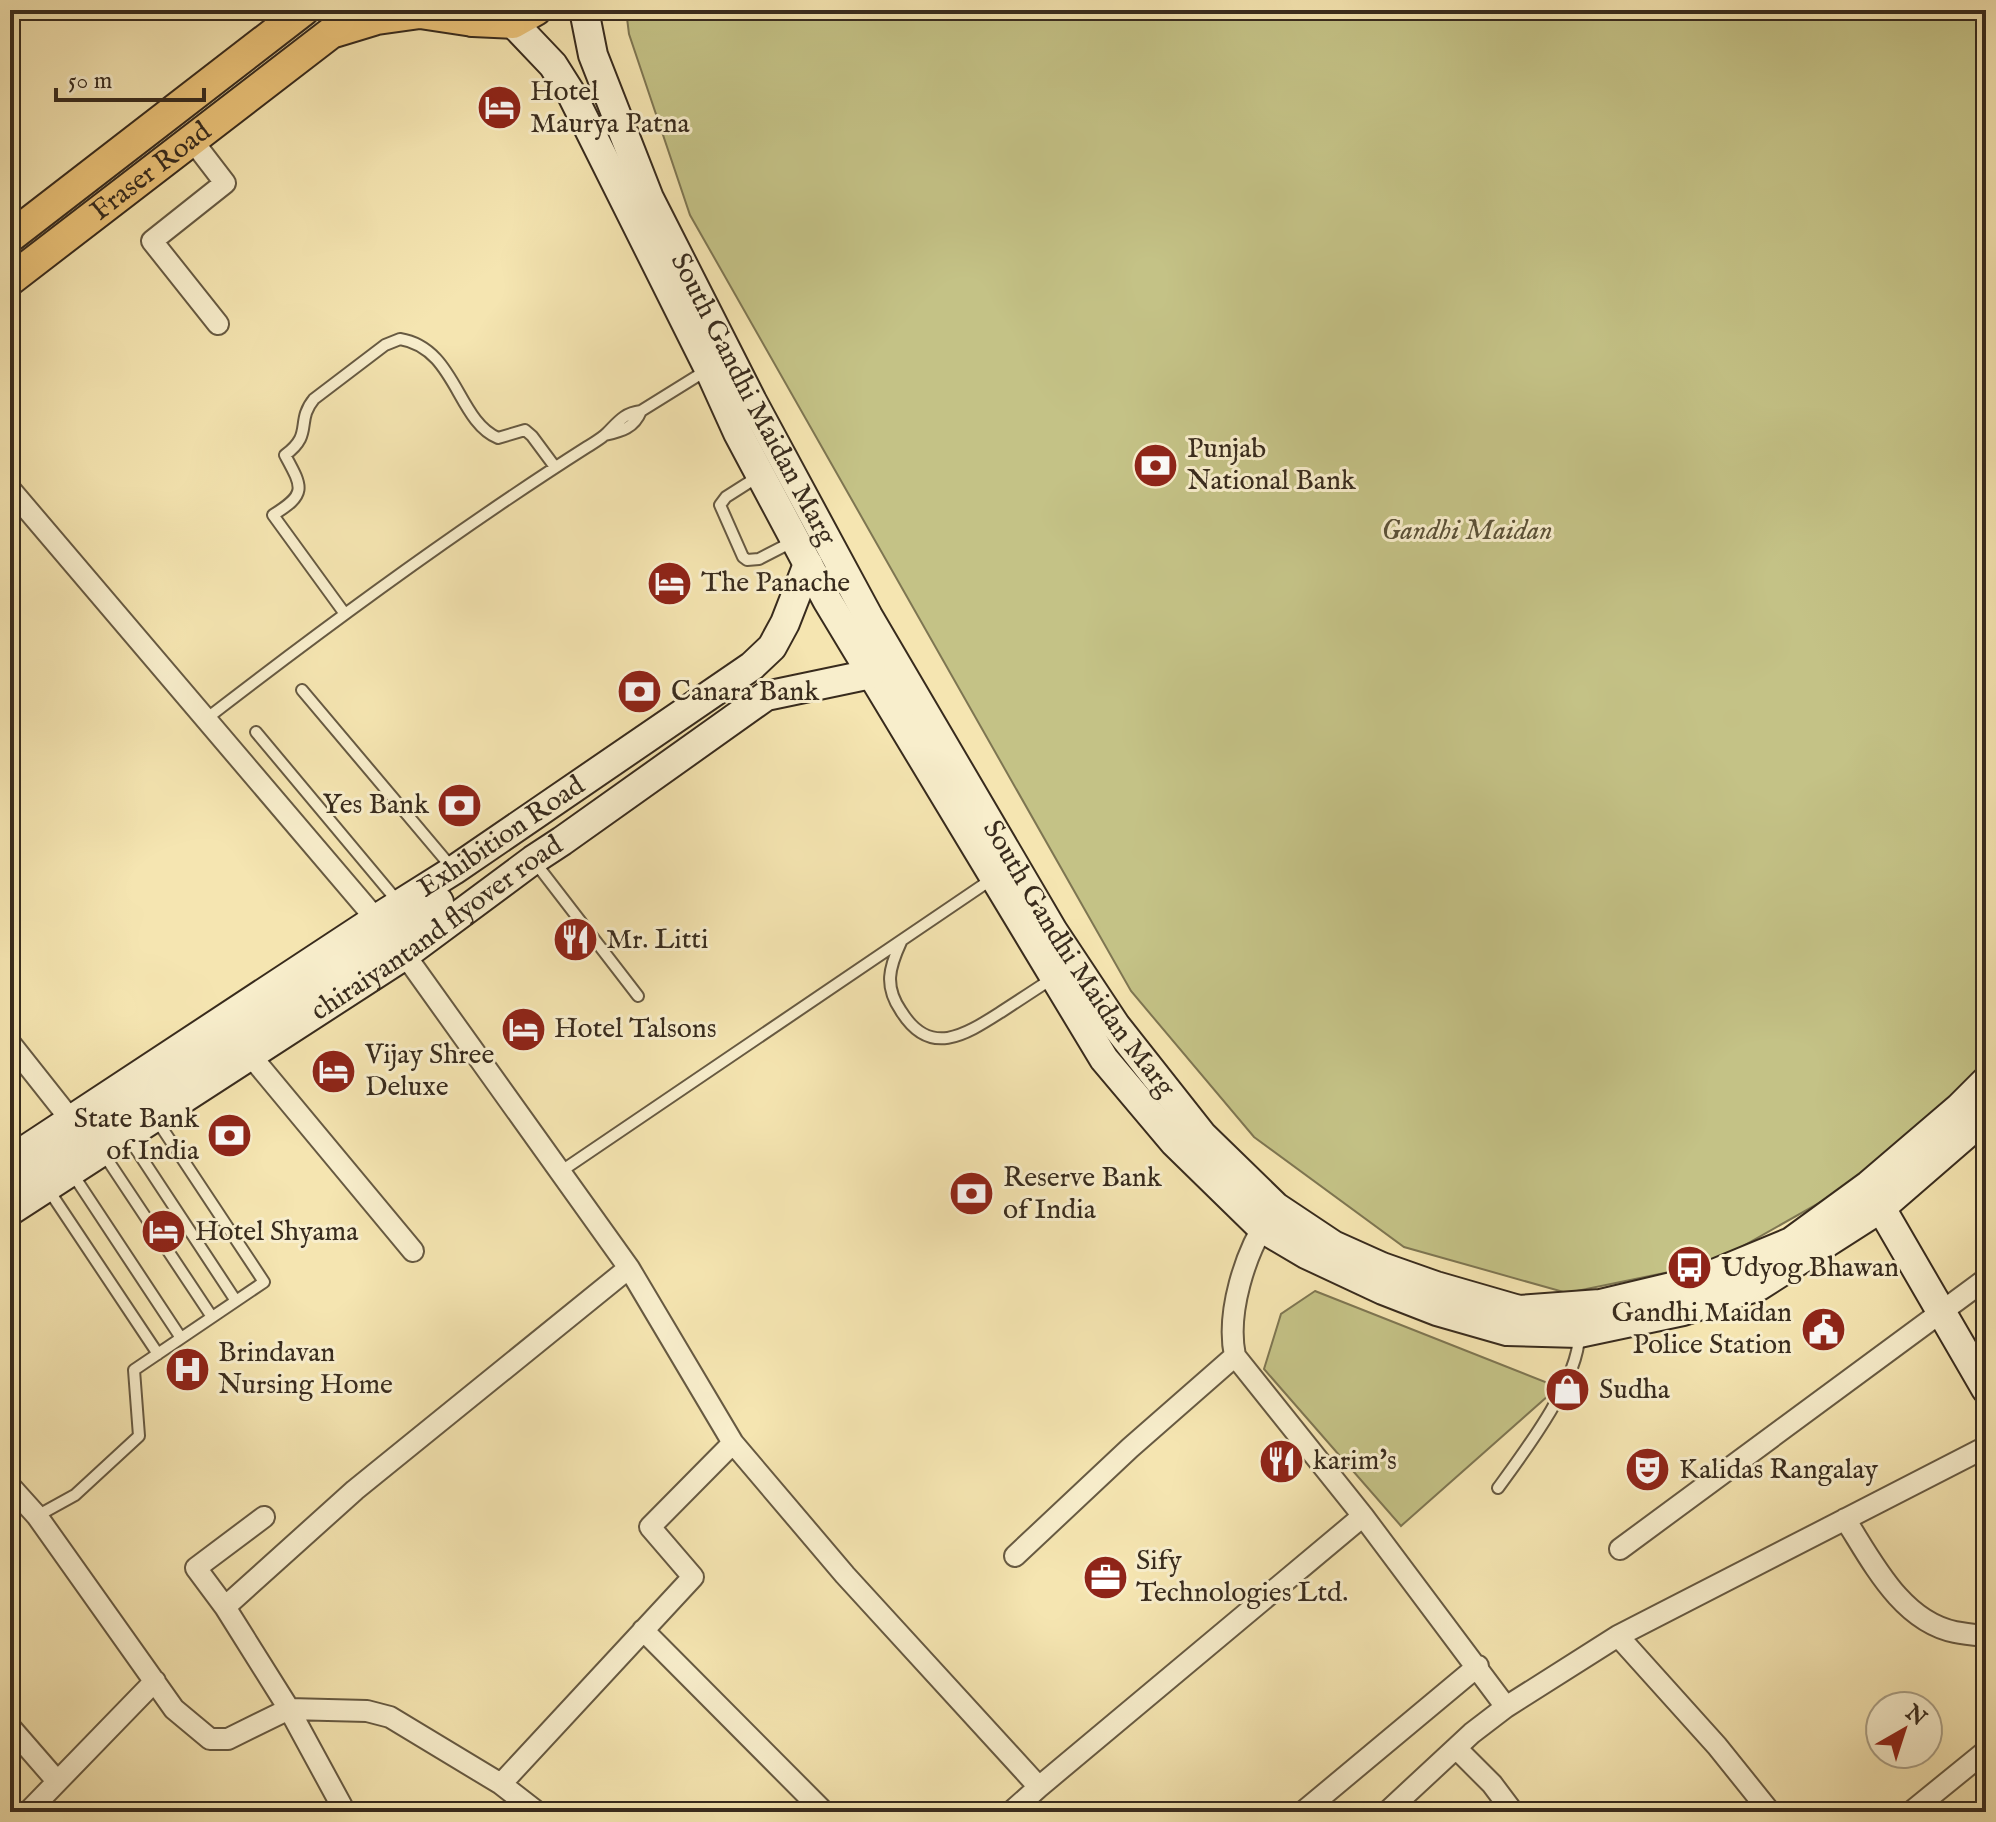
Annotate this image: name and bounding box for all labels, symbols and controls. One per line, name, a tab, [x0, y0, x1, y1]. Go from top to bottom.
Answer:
scale bar	[56, 52, 204, 102]
text: 50 m	[68, 66, 112, 97]
place label: Hotel Maurya Patna	[530, 75, 691, 142]
hotel icon: Hotel Maurya Patna	[475, 84, 523, 132]
street label: Fraser Road	[84, 114, 218, 229]
street label: South Gandhi Maidan Marg	[662, 247, 844, 552]
place label: Punjab National Bank	[1187, 432, 1357, 499]
bank icon: Punjab National Bank	[1132, 441, 1180, 489]
park label: Gandhi Maidan	[1381, 514, 1553, 549]
hotel icon: The Panache	[646, 559, 694, 607]
place label: The Panache	[701, 566, 850, 601]
bank icon: Canara Bank	[616, 668, 664, 716]
place label: Canara Bank	[671, 675, 820, 710]
street label: Exhibition Road	[411, 768, 592, 906]
bank icon: Yes Bank	[436, 781, 484, 829]
place label: Yes Bank	[322, 788, 430, 823]
street label: South Gandhi Maidan Marg	[974, 814, 1183, 1105]
street label: chiraiyantand flyover road	[304, 828, 569, 1029]
restaurant icon: Mr. Litti	[551, 916, 599, 964]
place label: Mr. Litti	[606, 923, 708, 958]
hotel icon: Hotel Talsons	[499, 1005, 547, 1053]
place label: Hotel Talsons	[554, 1012, 717, 1047]
place label: Vijay Shree Deluxe	[364, 1038, 494, 1105]
hotel icon: Vijay Shree Deluxe	[310, 1047, 358, 1095]
place label: State Bank of India	[74, 1102, 200, 1169]
bank icon: State Bank of India	[206, 1111, 254, 1159]
place label: Reserve Bank of India	[1003, 1161, 1163, 1228]
bank icon: Reserve Bank of India	[948, 1170, 996, 1218]
hotel icon: Hotel Shyama	[140, 1208, 188, 1256]
place label: Hotel Shyama	[195, 1215, 359, 1250]
bus stop icon: Udyog Bhawan	[1666, 1244, 1714, 1292]
place label: Udyog Bhawan	[1721, 1251, 1899, 1286]
place label: Gandhi Maidan Police Station	[1612, 1296, 1792, 1363]
public building icon: Gandhi Maidan Police Station	[1799, 1305, 1847, 1353]
place label: Brindavan Nursing Home	[218, 1336, 393, 1403]
hospital icon: Brindavan Nursing Home	[163, 1345, 211, 1393]
shop icon: Sudha	[1544, 1366, 1592, 1414]
place label: Sudha	[1599, 1373, 1671, 1408]
restaurant icon: karim's	[1258, 1437, 1306, 1485]
place label: karim's	[1313, 1444, 1397, 1479]
theatre icon: Kalidas Rangalay	[1624, 1446, 1672, 1494]
place label: Kalidas Rangalay	[1679, 1453, 1878, 1488]
place label: Sify Technologies Ltd.	[1136, 1544, 1348, 1611]
office icon: Sify Technologies Ltd.	[1081, 1553, 1129, 1601]
north arrow	[1864, 1690, 1944, 1770]
text: N	[1898, 1699, 1932, 1733]

